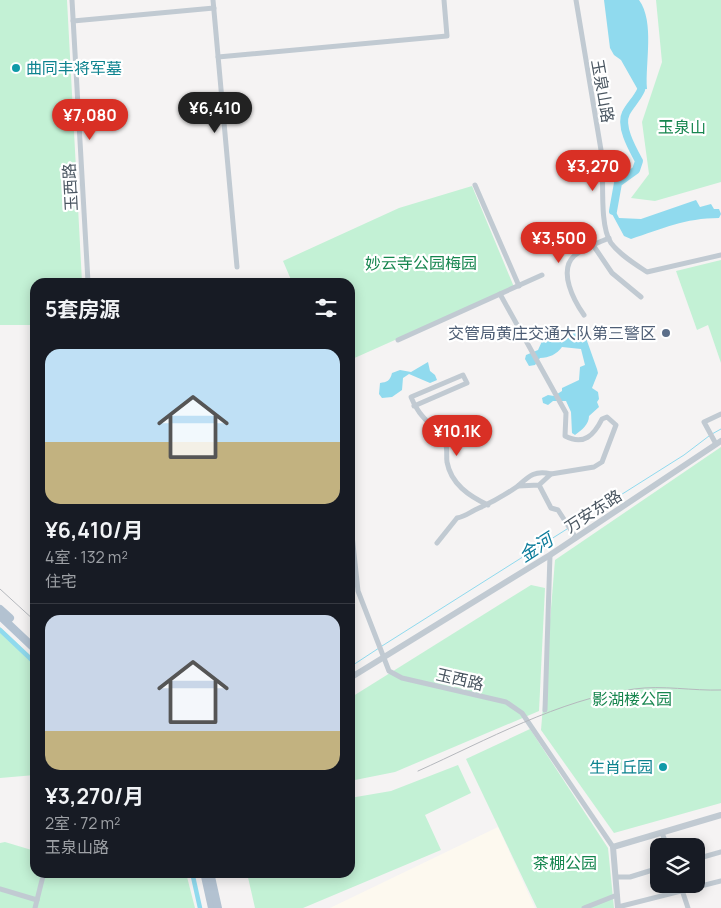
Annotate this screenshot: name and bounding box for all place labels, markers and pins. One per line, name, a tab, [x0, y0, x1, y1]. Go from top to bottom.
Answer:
place label: 曲同丰将军墓	[26, 57, 122, 79]
marker: 曲同丰将军墓	[10, 62, 22, 74]
pin: ¥6,410	[174, 92, 256, 134]
pin: ¥7,080	[49, 98, 131, 141]
pin: ¥3,270	[552, 150, 634, 192]
pin: ¥3,500	[518, 222, 600, 264]
place label: 交管局黄庄交通大队第三警区	[448, 322, 656, 344]
marker: 交管局黄庄交通大队第三警区	[660, 327, 672, 339]
pin: ¥10.1K	[416, 414, 498, 457]
place label: 生肖丘园	[589, 756, 653, 778]
marker: 生肖丘园	[657, 761, 669, 773]

